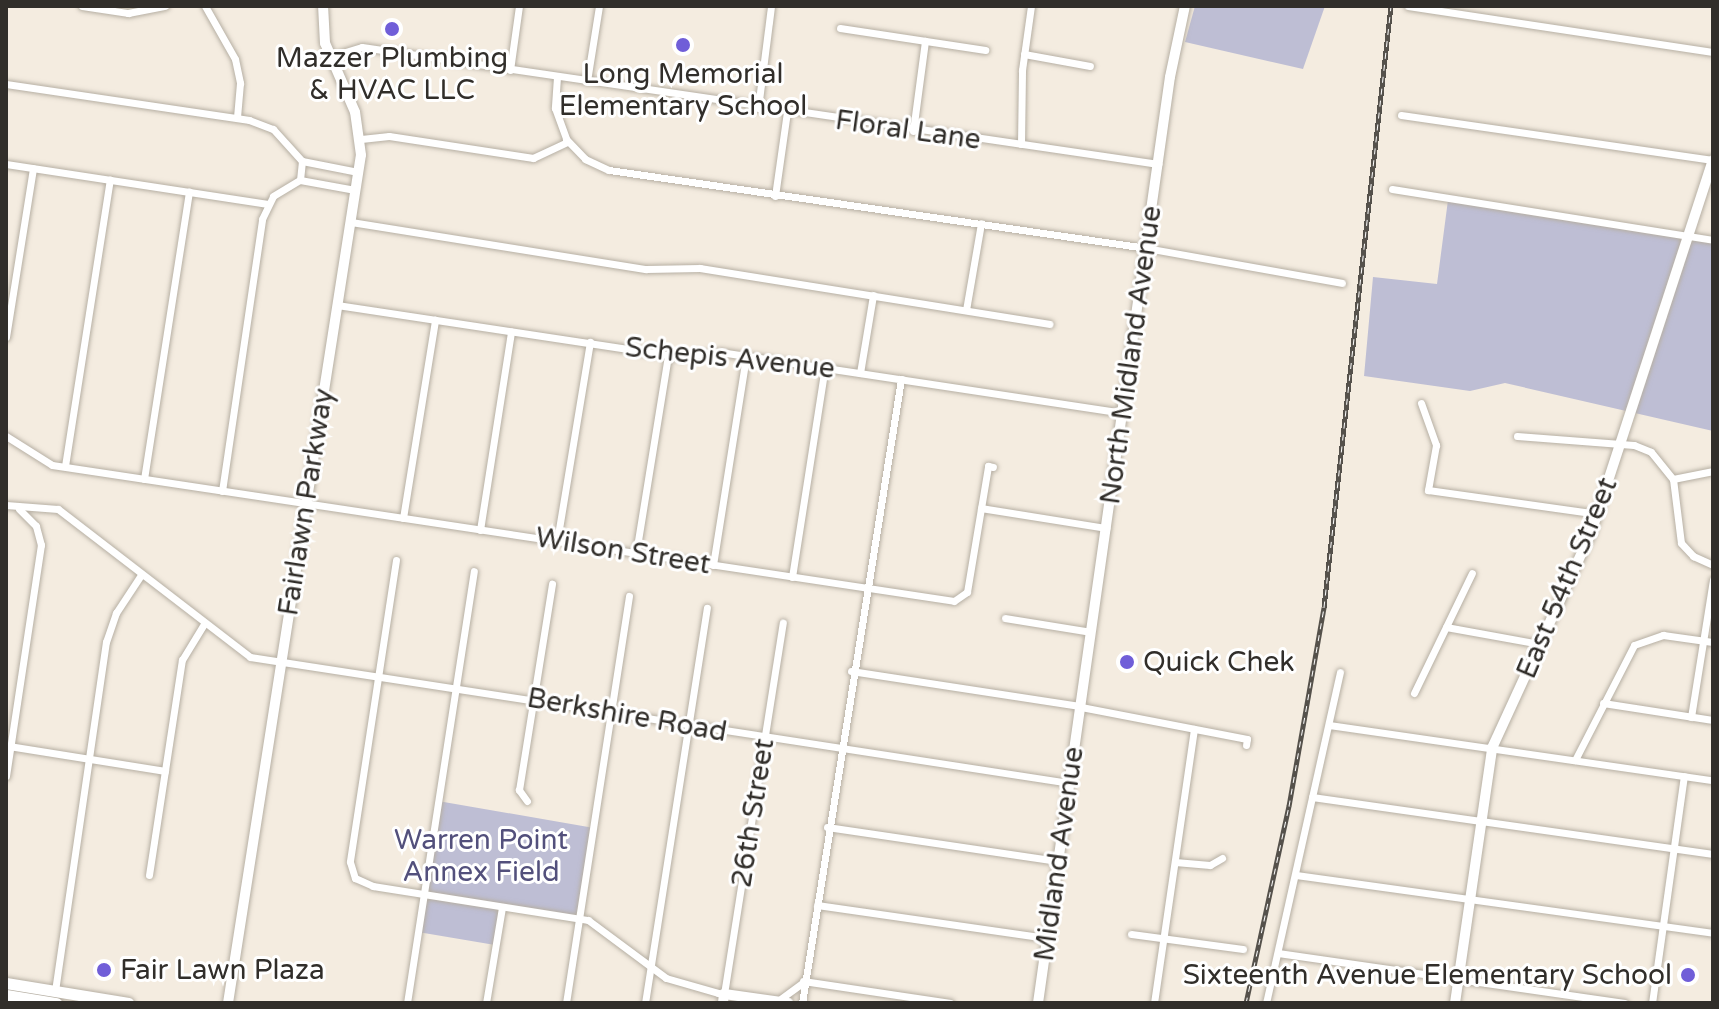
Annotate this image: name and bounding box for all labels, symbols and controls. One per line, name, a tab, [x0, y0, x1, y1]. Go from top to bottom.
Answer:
marker: Mazzer Plumbing & HVAC LLC	[383, 20, 401, 38]
marker: Long Memorial Elementary School	[674, 36, 692, 54]
place label: Mazzer Plumbing & HVAC LLC	[276, 41, 508, 107]
place label: Long Memorial Elementary School	[559, 57, 807, 123]
street label: Floral Lane	[833, 103, 983, 157]
street label: North Midland Avenue	[1093, 204, 1169, 506]
street label: Schepis Avenue	[623, 330, 837, 386]
street label: Fairlawn Parkway	[271, 386, 341, 618]
street label: East 54th Street	[1510, 473, 1624, 683]
street label: Wilson Street	[533, 521, 713, 581]
place label: Quick Chek	[1143, 645, 1295, 679]
marker: Quick Chek	[1118, 653, 1136, 671]
street label: Berkshire Road	[525, 681, 729, 749]
street label: 26th Street	[725, 736, 781, 890]
street label: Midland Avenue	[1027, 745, 1091, 963]
park label: Warren Point Annex Field	[394, 823, 568, 889]
place label: Fair Lawn Plaza	[120, 953, 325, 987]
place label: Sixteenth Avenue Elementary School	[1183, 958, 1672, 992]
marker: Fair Lawn Plaza	[95, 961, 113, 979]
marker: Sixteenth Avenue Elementary School	[1679, 966, 1697, 984]

